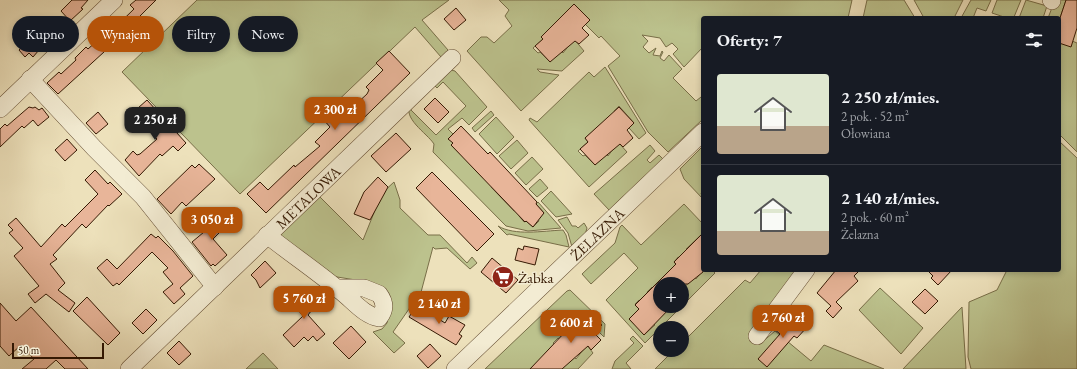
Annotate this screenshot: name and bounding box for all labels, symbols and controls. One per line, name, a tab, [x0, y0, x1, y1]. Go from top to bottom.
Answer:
chip: Kupno	[12, 16, 79, 52]
chip: Wynajem	[87, 16, 164, 52]
chip: Filtry	[172, 16, 230, 52]
chip: Nowe	[238, 16, 298, 52]
text: Oferty: 7	[717, 29, 782, 51]
icon: filters	[1023, 29, 1045, 51]
text: 2 250 zł/mies.	[841, 86, 939, 108]
icon: home	[749, 90, 797, 138]
pin: 2 300 zł	[294, 97, 376, 131]
text: 2 300 zł	[313, 101, 357, 118]
pin: 2 250 zł	[114, 107, 196, 141]
text: 2 pok. · 52 m²	[841, 108, 909, 125]
text: 2 250 zł	[133, 111, 177, 128]
text: Ołowiana	[841, 125, 890, 142]
street label: METALOWA	[271, 161, 345, 233]
text: 2 140 zł/mies.	[841, 187, 939, 209]
icon: home	[749, 191, 797, 239]
street label: ŻELAZNA	[566, 203, 628, 264]
pin: 3 050 zł	[171, 207, 253, 241]
text: 2 pok. · 60 m²	[841, 209, 909, 226]
text: 3 050 zł	[190, 211, 234, 228]
text: Żelazna	[841, 226, 879, 243]
supermarket icon: Żabka	[490, 264, 516, 290]
place label: Żabka	[518, 268, 554, 287]
map controls	[653, 277, 689, 357]
button: +	[653, 277, 689, 313]
pin: 5 760 zł	[263, 286, 345, 320]
text: 5 760 zł	[282, 290, 326, 307]
pin: 2 140 zł	[398, 291, 480, 325]
text: 2 140 zł	[417, 295, 461, 312]
pin: 2 760 zł	[742, 305, 824, 339]
text: 2 760 zł	[761, 309, 805, 326]
pin: 2 600 zł	[530, 310, 612, 344]
text: 2 600 zł	[549, 314, 593, 331]
button: −	[653, 321, 689, 357]
scale bar	[12, 341, 104, 360]
text: 50 m	[18, 343, 39, 357]

